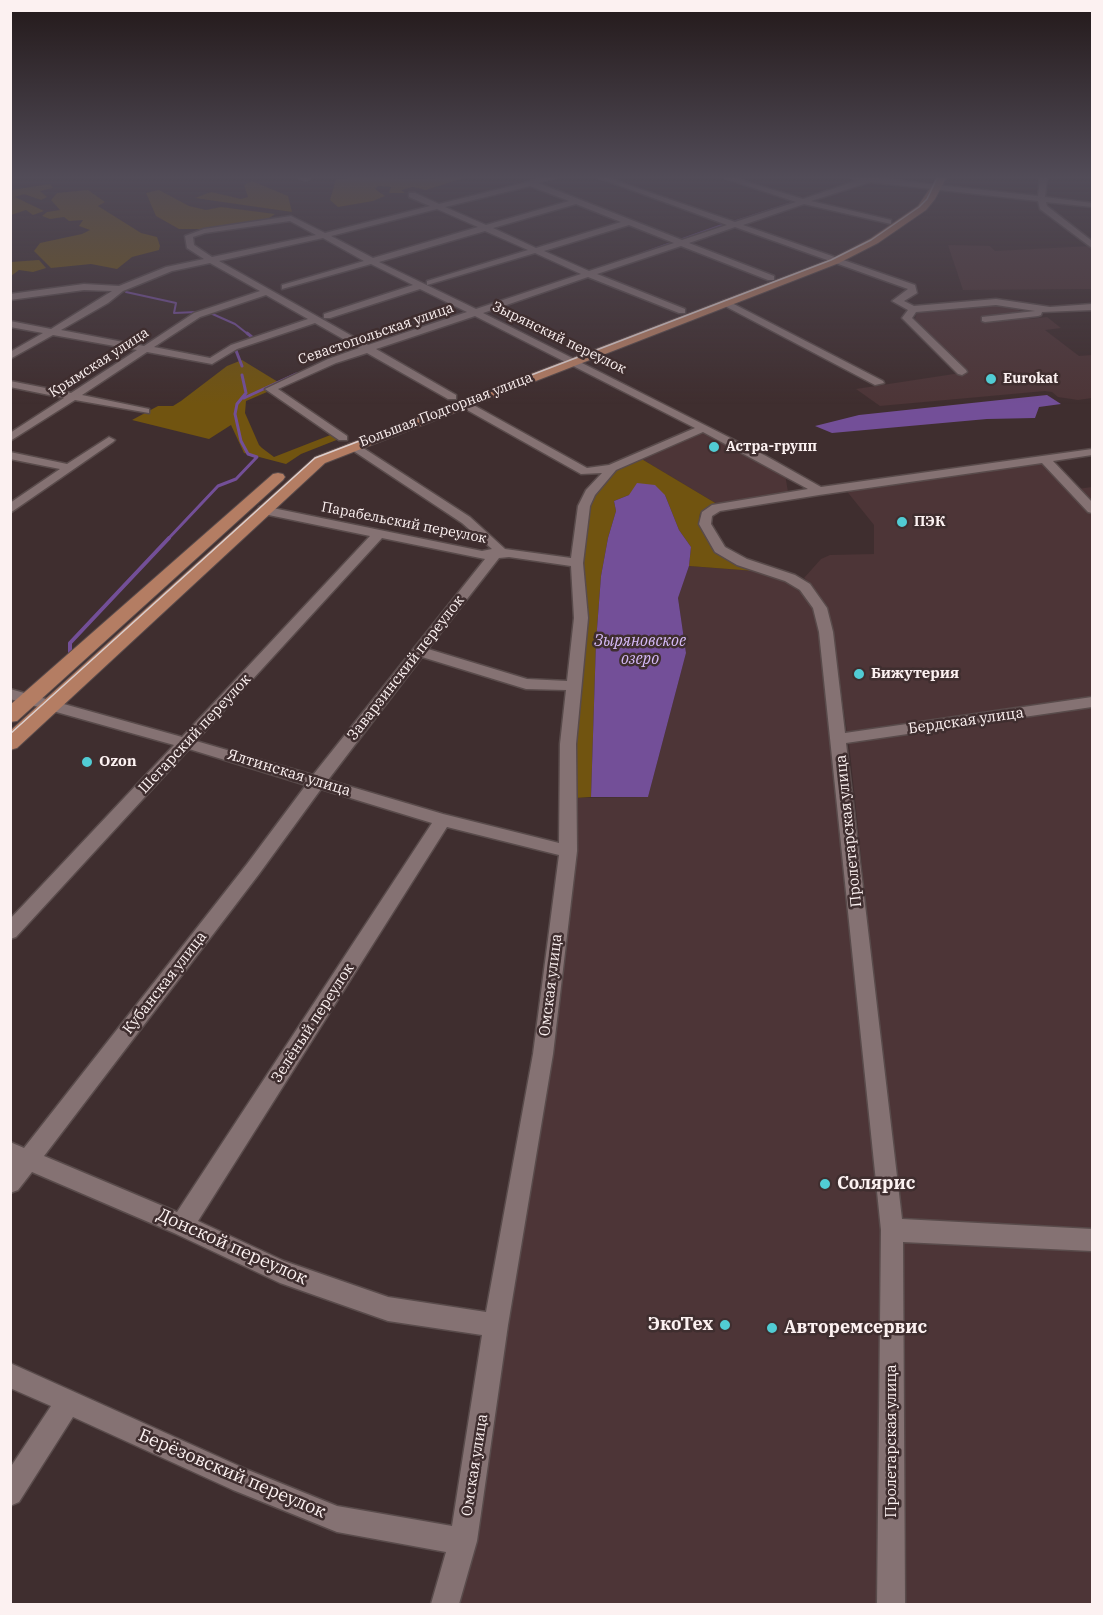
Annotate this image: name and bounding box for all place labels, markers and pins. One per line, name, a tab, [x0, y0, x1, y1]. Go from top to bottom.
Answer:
place label: Eurokat	[1003, 371, 1058, 387]
marker: Eurokat	[984, 372, 998, 386]
place label: Астра-групп	[726, 439, 817, 455]
marker: Астра-групп	[707, 440, 721, 454]
place label: ПЭК	[914, 514, 945, 530]
marker: ПЭК	[895, 515, 909, 529]
place label: Бижутерия	[871, 665, 959, 683]
marker: Бижутерия	[852, 667, 866, 681]
place label: Ozon	[99, 753, 137, 771]
marker: Ozon	[80, 755, 94, 769]
place label: Солярис	[837, 1173, 915, 1195]
marker: Солярис	[818, 1177, 832, 1191]
place label: ЭкоТех	[648, 1314, 713, 1336]
place label: Авторемсервис	[784, 1317, 927, 1339]
marker: ЭкоТех	[718, 1318, 732, 1332]
marker: Авторемсервис	[765, 1321, 779, 1335]

